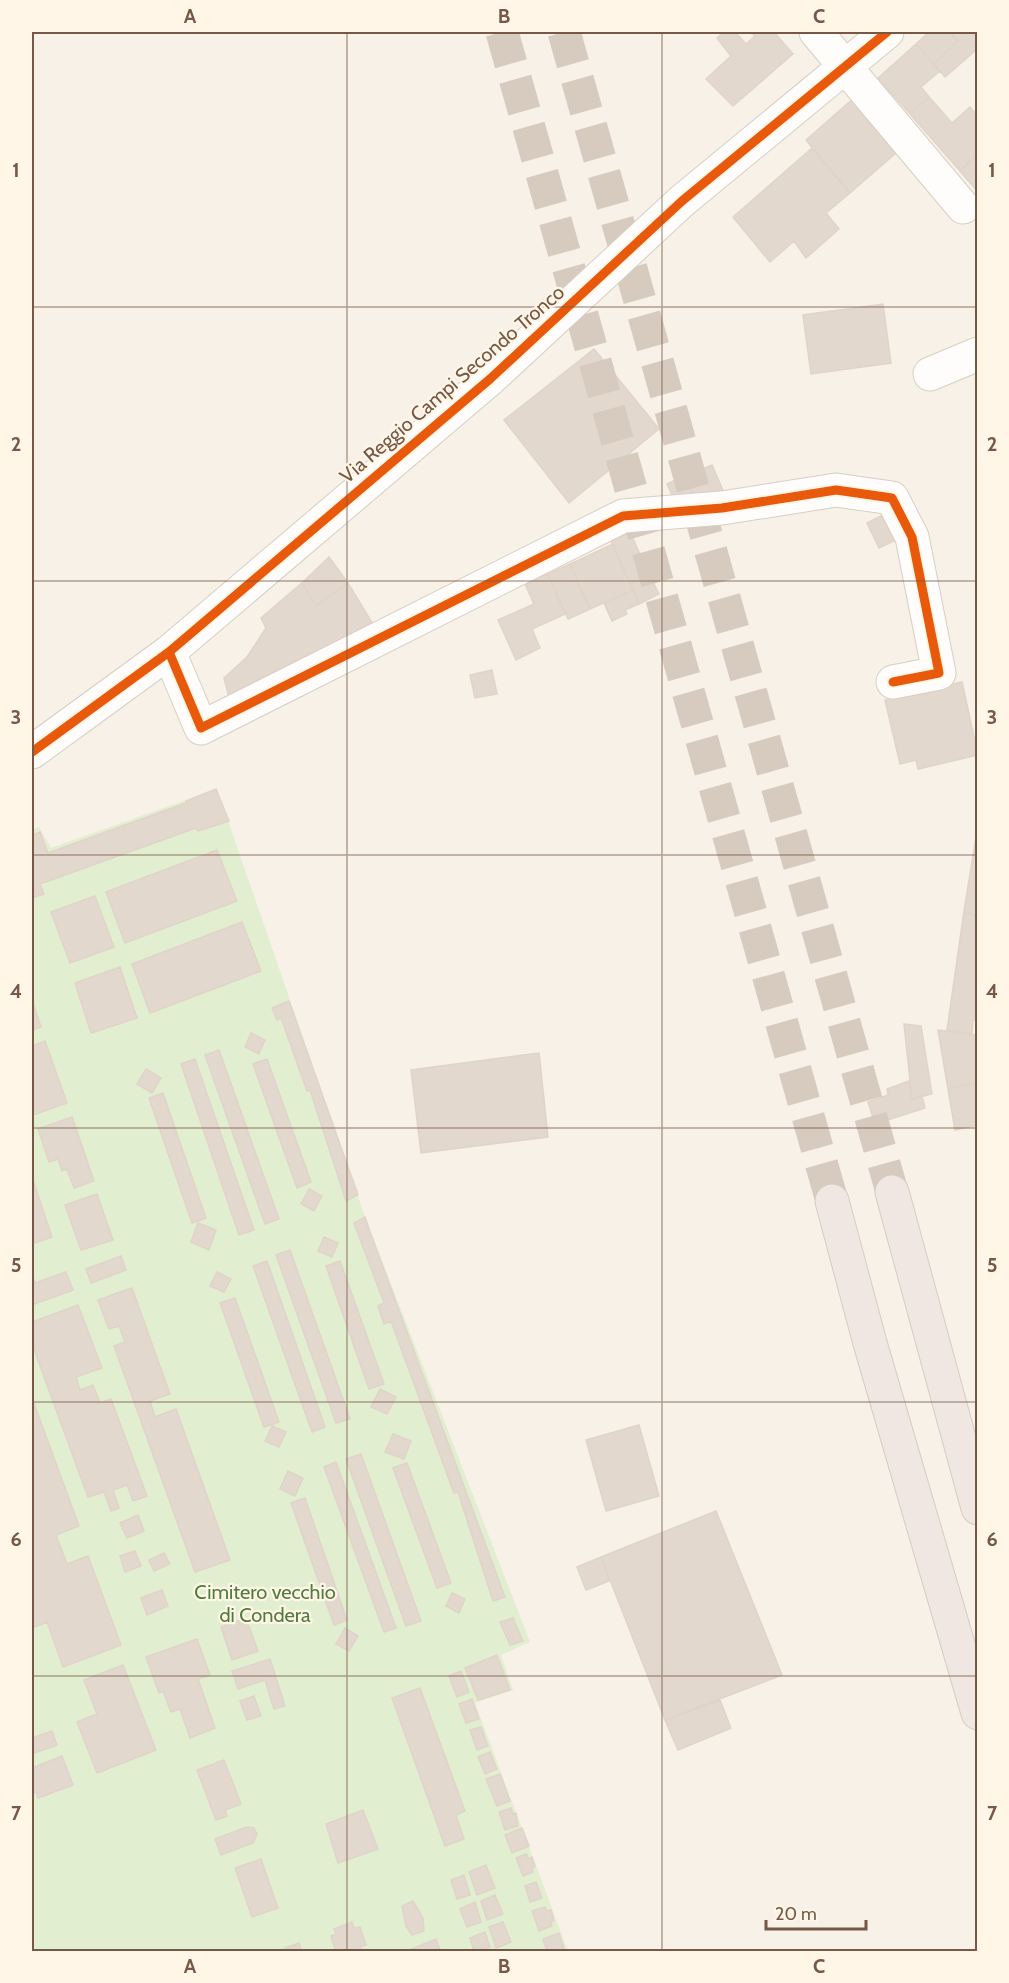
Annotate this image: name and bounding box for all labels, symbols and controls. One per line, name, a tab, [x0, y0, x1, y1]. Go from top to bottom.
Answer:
text: A	[184, 4, 197, 28]
text: B	[498, 4, 510, 28]
text: C	[813, 4, 825, 28]
text: 1	[12, 158, 20, 182]
text: 1	[988, 158, 996, 182]
street label: Via Reggio Campi Secondo Tronco	[335, 280, 569, 488]
text: 2	[11, 432, 21, 456]
text: 2	[987, 432, 997, 456]
text: 3	[11, 705, 21, 729]
text: 3	[987, 705, 997, 729]
text: 4	[10, 979, 22, 1003]
text: 4	[986, 979, 998, 1003]
text: 5	[11, 1253, 21, 1277]
text: 5	[987, 1253, 997, 1277]
text: 6	[10, 1527, 22, 1551]
text: 6	[986, 1527, 998, 1551]
park label: Cimitero vecchio di Condera	[194, 1580, 336, 1627]
text: 7	[11, 1801, 22, 1825]
text: 7	[987, 1801, 998, 1825]
scale bar	[766, 1893, 866, 1931]
text: 20 m	[775, 1903, 817, 1925]
text: A	[184, 1954, 197, 1978]
text: B	[498, 1954, 510, 1978]
text: C	[813, 1954, 825, 1978]

